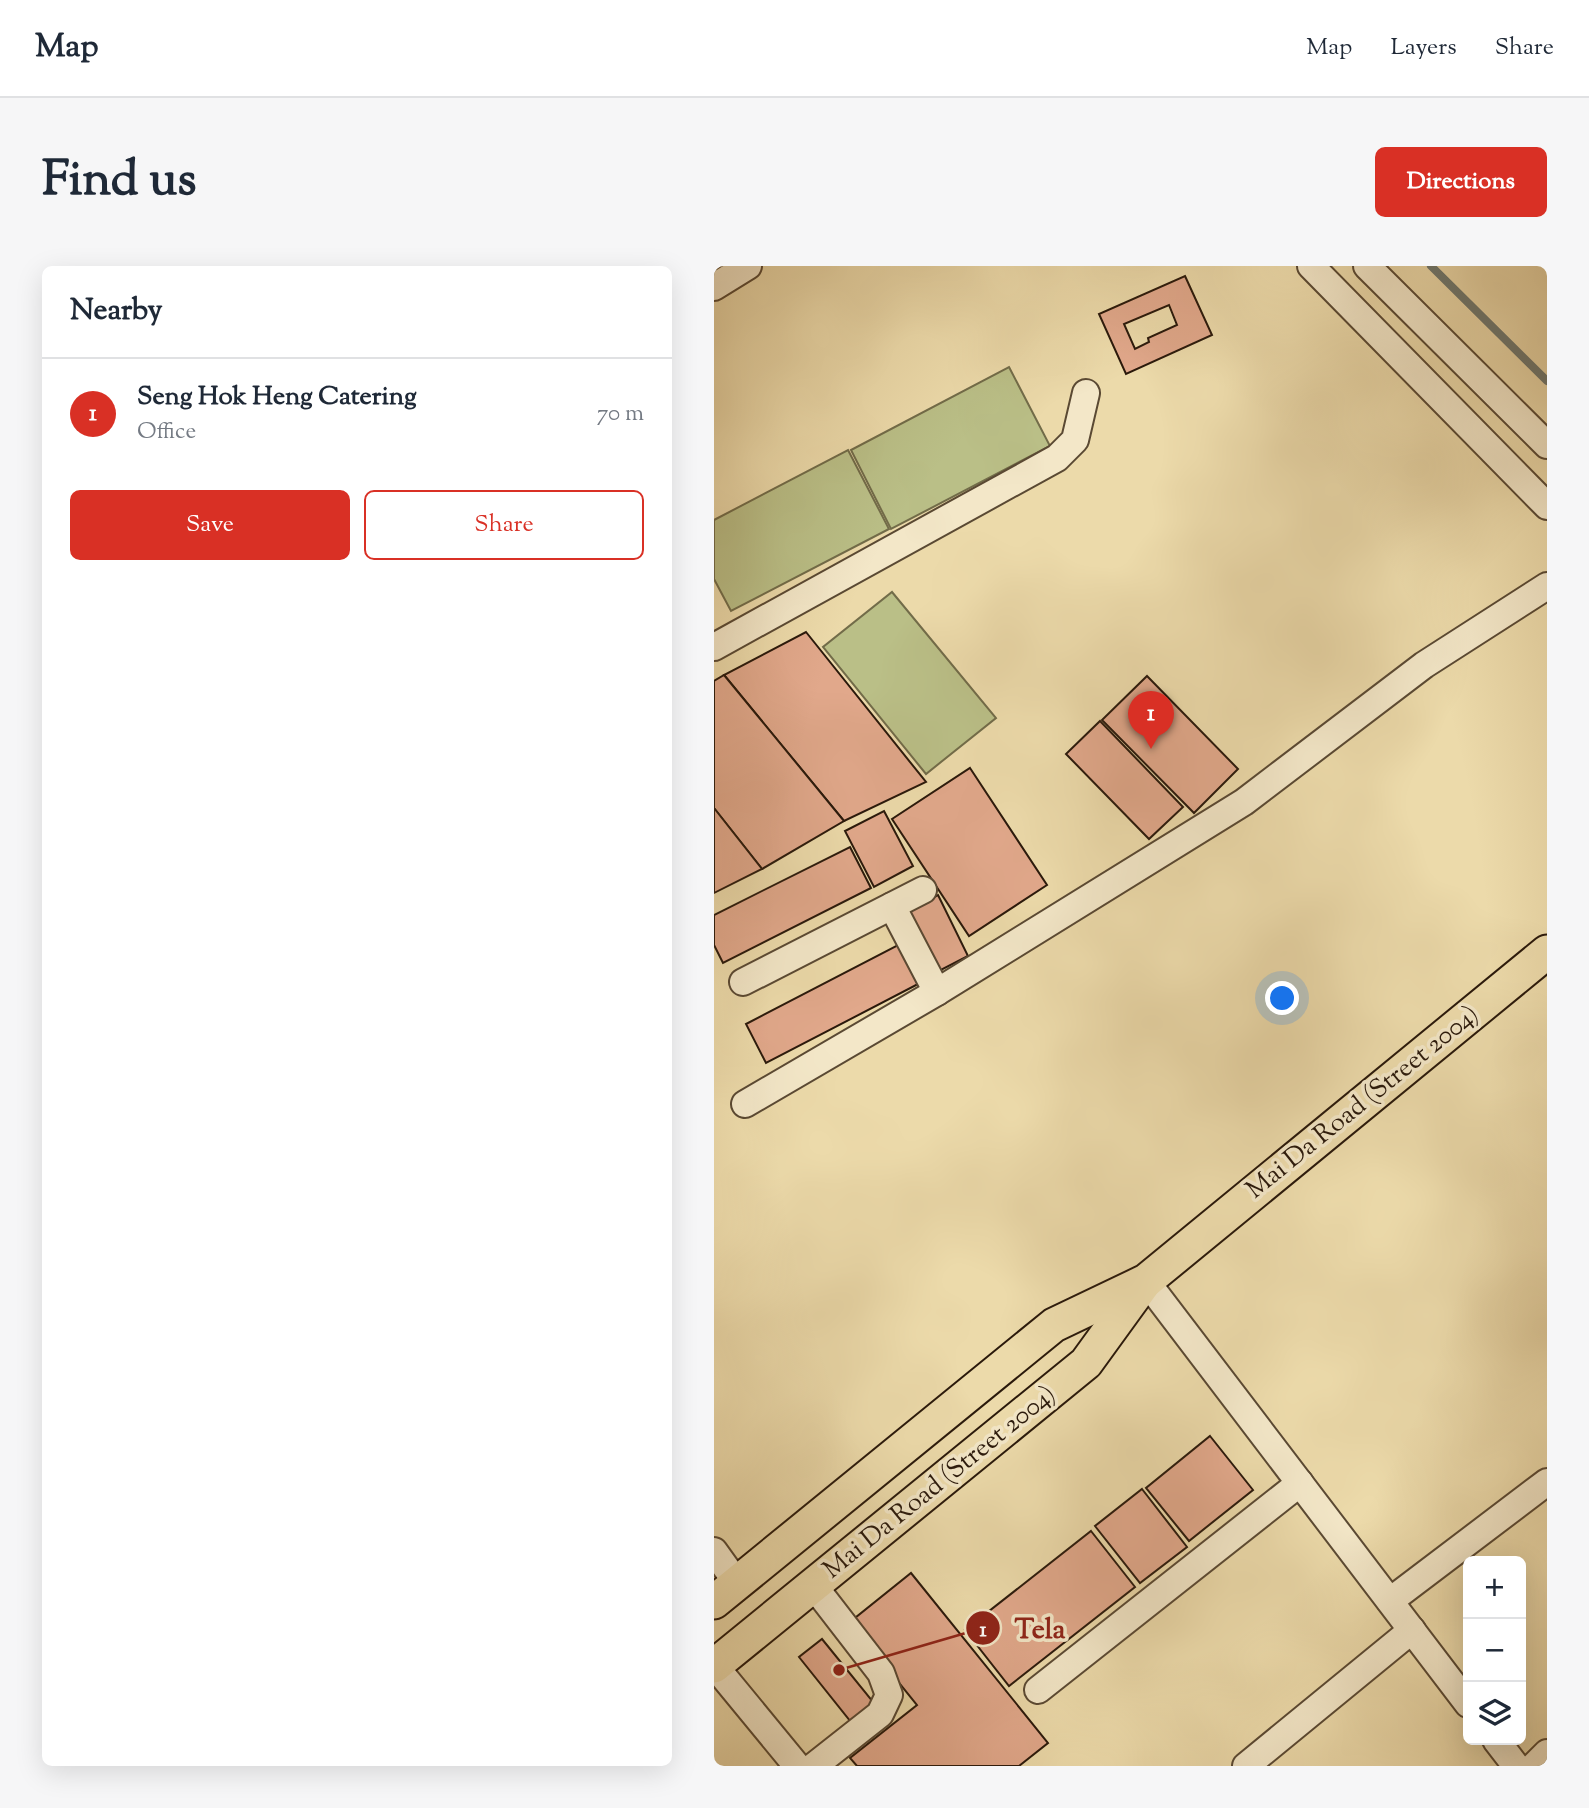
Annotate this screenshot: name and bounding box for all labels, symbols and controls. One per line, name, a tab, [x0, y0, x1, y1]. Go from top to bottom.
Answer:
text: Map	[35, 24, 99, 72]
text: Map	[1306, 31, 1352, 65]
text: Layers	[1390, 31, 1457, 65]
text: Share	[1495, 31, 1554, 65]
text: Find us	[42, 147, 196, 217]
button: Directions	[1375, 147, 1547, 217]
text: Nearby	[70, 290, 162, 333]
text: Seng Hok Heng Catering	[137, 379, 417, 416]
text: 1	[89, 398, 97, 431]
text: 70 m	[597, 398, 644, 431]
text: Office	[137, 416, 196, 449]
button: Save	[70, 490, 350, 560]
button: Share	[364, 490, 644, 560]
pin: 1	[1128, 691, 1174, 749]
your location	[1265, 981, 1299, 1015]
street label: Mai Da Road (Street 2004)	[1239, 997, 1487, 1209]
street label: Mai Da Road (Street 2004)	[816, 1377, 1064, 1589]
map controls	[1463, 1556, 1526, 1745]
button: +	[1463, 1556, 1526, 1619]
callout: Tela	[966, 1604, 1080, 1653]
text: Tela	[1015, 1611, 1066, 1651]
text: 1	[979, 1616, 987, 1646]
button: −	[1463, 1619, 1526, 1682]
button: layers	[1463, 1682, 1526, 1745]

